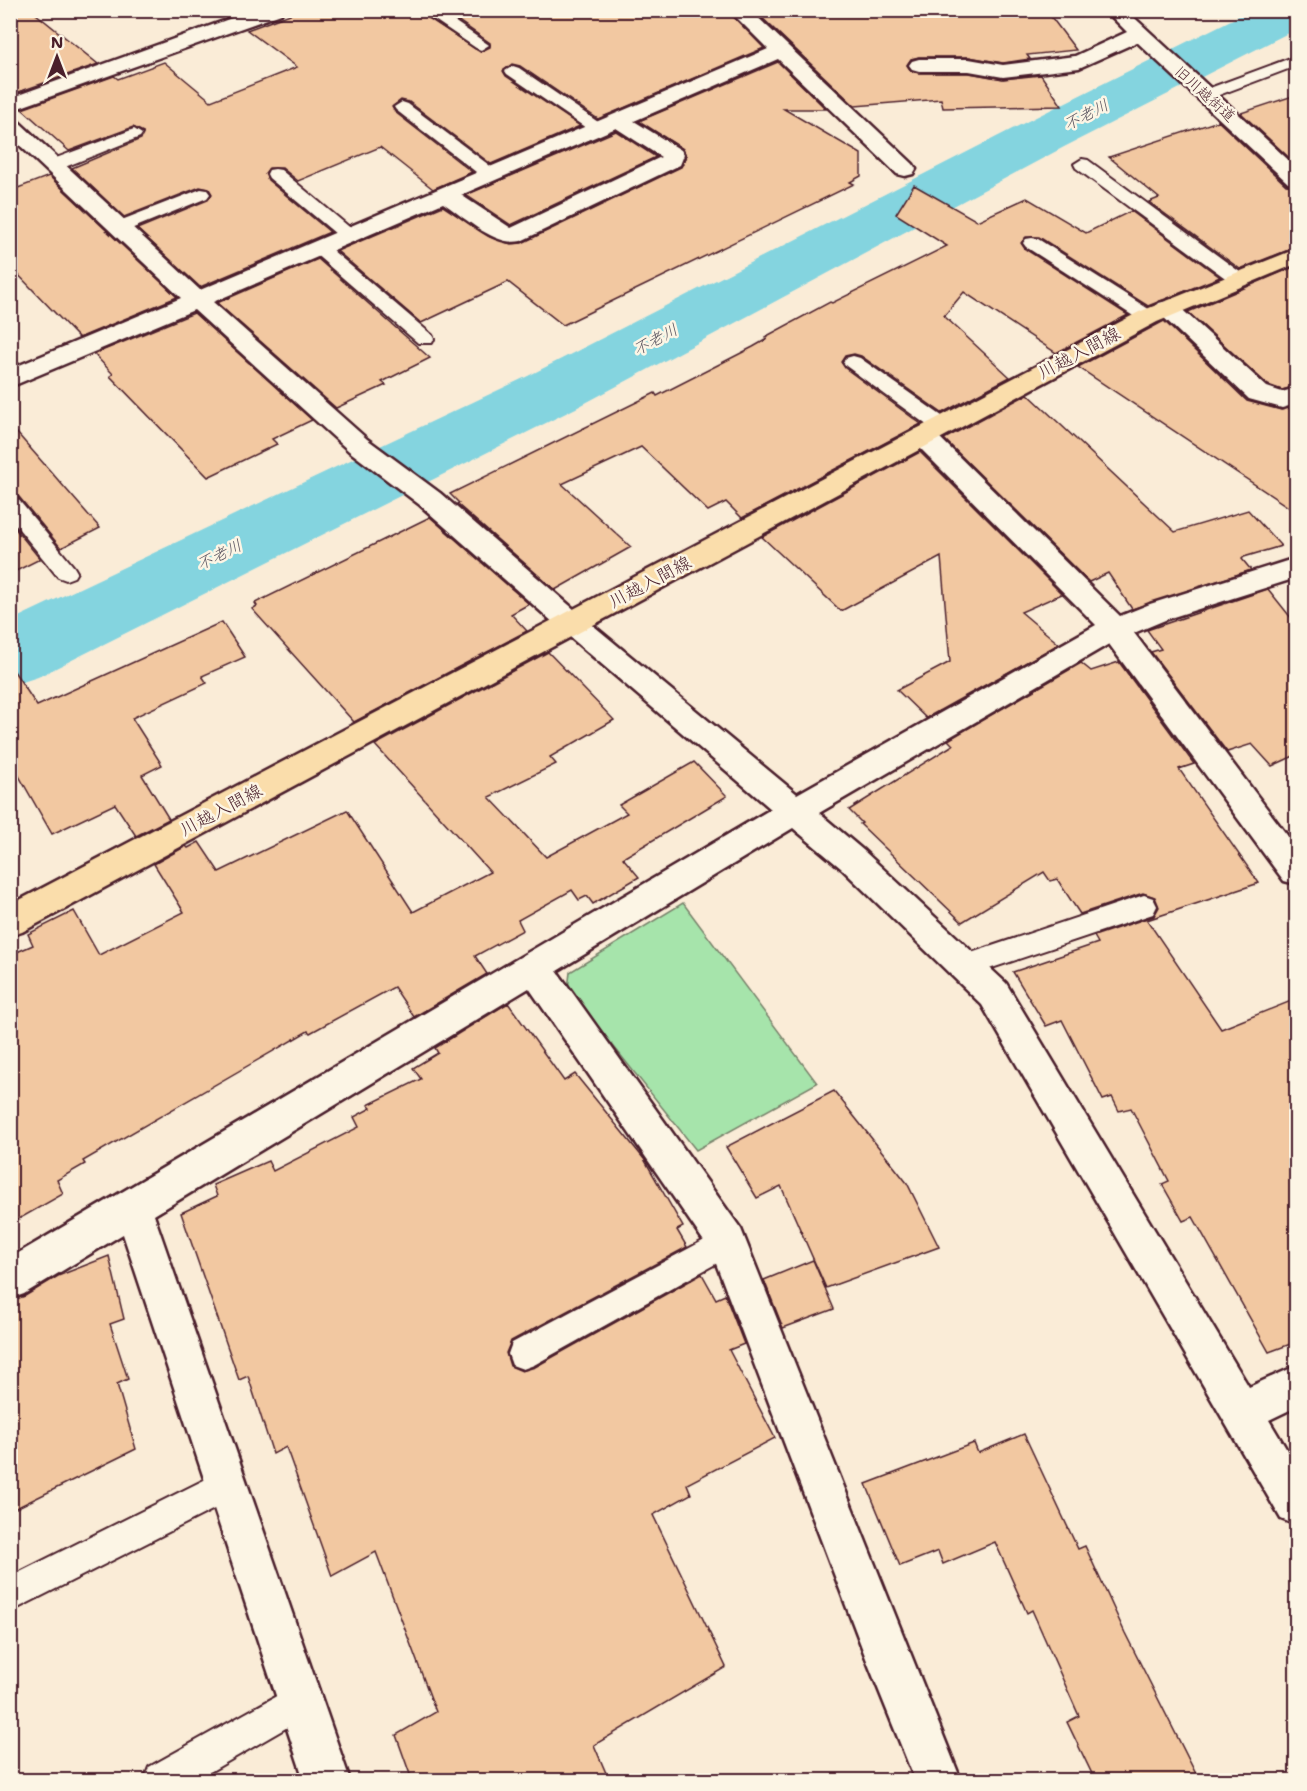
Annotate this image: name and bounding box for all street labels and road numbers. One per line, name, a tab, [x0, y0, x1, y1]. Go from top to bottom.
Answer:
street label: 旧川越街道	[1170, 61, 1240, 127]
street label: 川越入間線	[1034, 321, 1124, 385]
street label: 川越入間線	[605, 550, 695, 614]
street label: 川越入間線	[176, 778, 266, 842]

